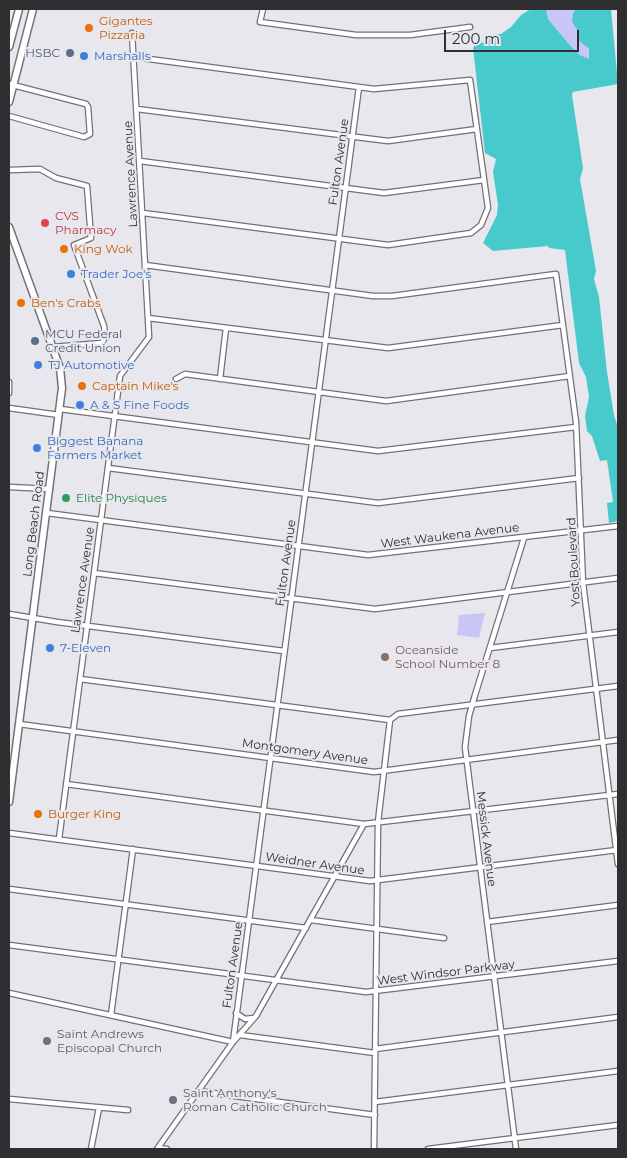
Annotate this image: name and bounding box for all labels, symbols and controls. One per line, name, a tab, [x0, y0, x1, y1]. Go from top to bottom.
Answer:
place label: Gigantes Pizzaria	[99, 14, 153, 42]
scale bar	[447, 20, 582, 52]
marker: Gigantes Pizzaria	[83, 22, 95, 34]
text: 200 m	[452, 29, 500, 48]
place label: HSBC	[25, 46, 60, 60]
marker: HSBC	[64, 47, 76, 59]
place label: Marshalls	[94, 49, 151, 63]
marker: Marshalls	[78, 50, 90, 62]
street label: Fulton Avenue	[326, 118, 352, 206]
street label: Lawrence Avenue	[121, 120, 141, 228]
place label: CVS Pharmacy	[55, 209, 117, 237]
marker: CVS Pharmacy	[39, 217, 51, 229]
place label: King Wok	[74, 242, 133, 256]
marker: King Wok	[58, 243, 70, 255]
place label: Trader Joe's	[81, 267, 151, 281]
marker: Trader Joe's	[65, 268, 77, 280]
place label: Ben's Crabs	[31, 296, 101, 310]
marker: Ben's Crabs	[15, 297, 27, 309]
place label: MCU Federal Credit Union	[45, 327, 122, 355]
marker: MCU Federal Credit Union	[29, 335, 41, 347]
place label: TJ Automotive	[48, 358, 135, 372]
marker: TJ Automotive	[32, 359, 44, 371]
place label: Captain Mike's	[92, 379, 179, 393]
marker: Captain Mike's	[76, 380, 88, 392]
place label: A & S Fine Foods	[90, 398, 189, 412]
marker: A & S Fine Foods	[74, 399, 86, 411]
place label: Biggest Banana Farmers Market	[47, 434, 143, 462]
marker: Biggest Banana Farmers Market	[31, 442, 43, 454]
street label: Long Beach Road	[20, 470, 48, 578]
place label: Elite Physiques	[76, 491, 167, 505]
marker: Elite Physiques	[60, 492, 72, 504]
street label: Yost Boulevard	[564, 517, 584, 607]
street label: Fulton Avenue	[273, 519, 299, 607]
street label: West Waukena Avenue	[380, 520, 520, 552]
street label: Lawrence Avenue	[68, 526, 98, 634]
place label: 7-Eleven	[60, 641, 111, 655]
marker: 7-Eleven	[44, 642, 56, 654]
place label: Oceanside School Number 8	[395, 643, 500, 671]
marker: Oceanside School Number 8	[379, 651, 391, 663]
street label: Montgomery Avenue	[241, 736, 369, 768]
street label: Messick Avenue	[473, 791, 499, 887]
place label: Burger King	[48, 807, 121, 821]
marker: Burger King	[32, 808, 44, 820]
street label: Weidner Avenue	[265, 850, 365, 878]
street label: Fulton Avenue	[220, 921, 246, 1009]
street label: West Windsor Parkway	[376, 957, 516, 989]
place label: Saint Andrews Episcopal Church	[57, 1027, 162, 1055]
marker: Saint Andrews Episcopal Church	[41, 1035, 53, 1047]
place label: Saint Anthony's Roman Catholic Church	[183, 1086, 327, 1114]
marker: Saint Anthony's Roman Catholic Church	[167, 1094, 179, 1106]

